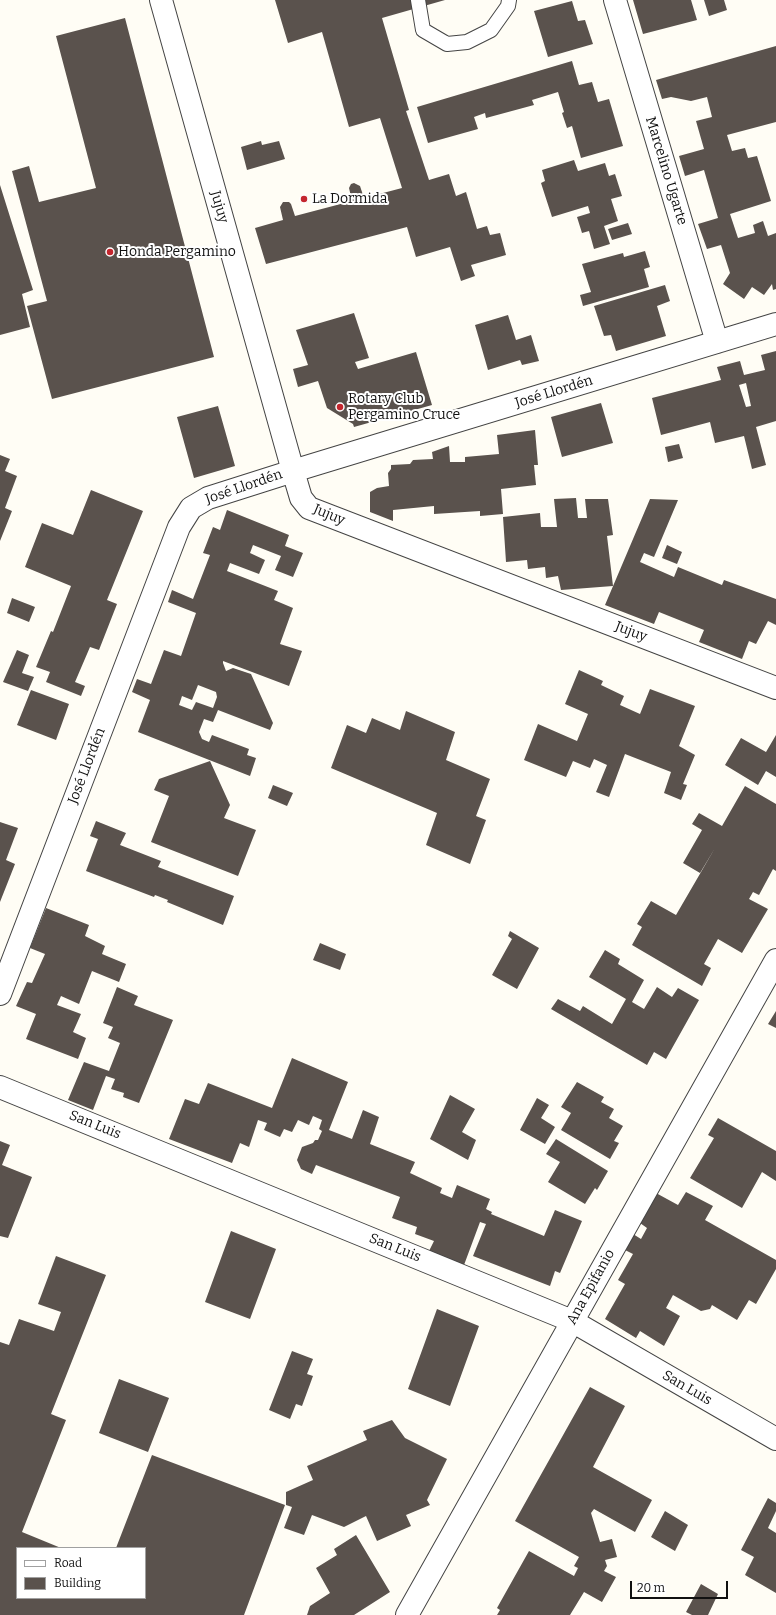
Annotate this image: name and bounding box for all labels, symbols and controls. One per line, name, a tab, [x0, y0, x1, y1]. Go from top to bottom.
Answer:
street label: Marcelino Ugarte	[642, 115, 690, 227]
street label: Jujuy	[206, 189, 232, 225]
place label: La Dormida	[312, 191, 387, 207]
marker: La Dormida	[299, 194, 309, 204]
place label: Honda Pergamino	[118, 244, 236, 260]
marker: Honda Pergamino	[105, 247, 115, 257]
street label: José Llordén	[513, 372, 595, 412]
place label: Rotary Club Pergamino Cruce	[348, 391, 460, 424]
marker: Rotary Club Pergamino Cruce	[335, 402, 345, 412]
street label: José Llordén	[203, 466, 285, 508]
street label: Jujuy	[311, 501, 347, 529]
street label: Jujuy	[613, 618, 649, 646]
street label: José Llordén	[65, 726, 109, 806]
street label: San Luis	[67, 1107, 123, 1143]
street label: San Luis	[367, 1230, 423, 1266]
street label: Ana Epifanio	[563, 1246, 619, 1328]
street label: San Luis	[659, 1367, 715, 1409]
legend	[16, 1547, 146, 1599]
text: Road	[54, 1556, 82, 1570]
scale bar	[632, 1573, 730, 1599]
text: Building	[54, 1576, 101, 1590]
text: 20 m	[637, 1581, 665, 1595]

